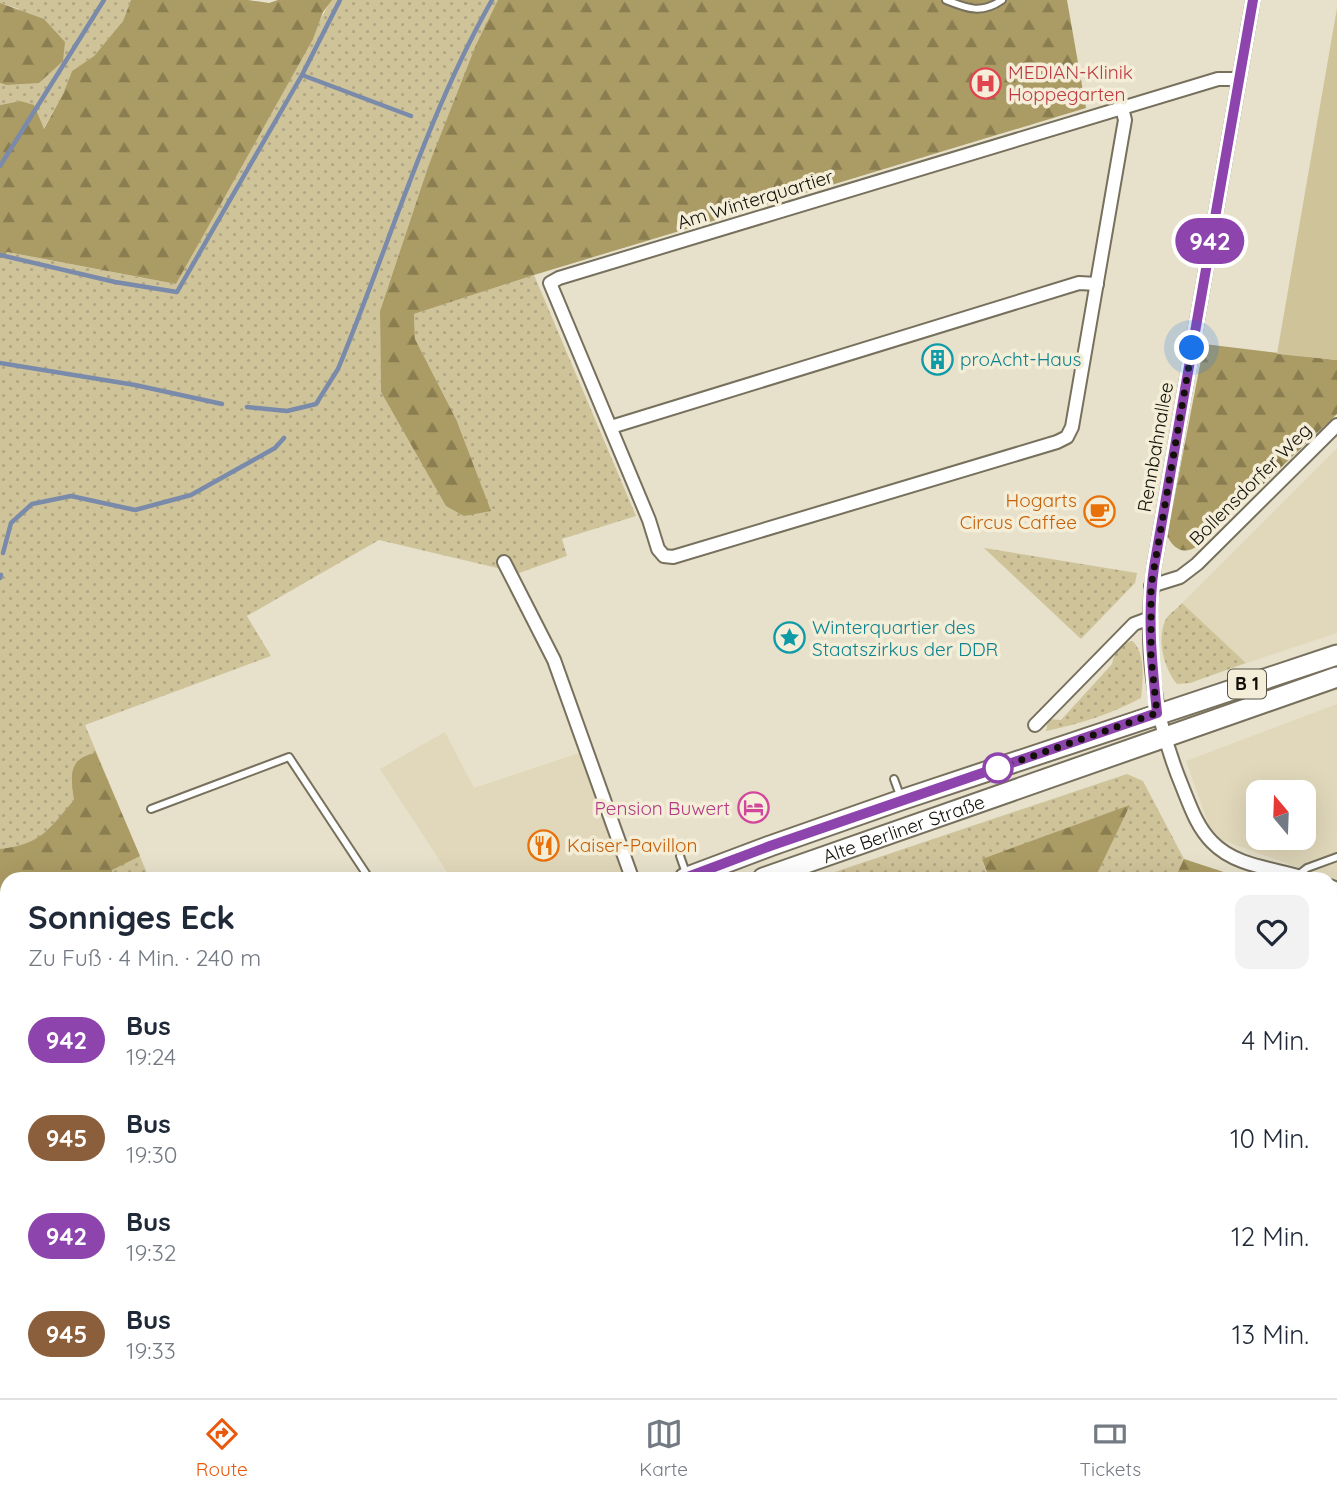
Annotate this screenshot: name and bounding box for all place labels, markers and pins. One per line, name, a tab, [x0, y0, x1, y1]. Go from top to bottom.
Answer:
place label: MEDIAN-Klinik Hoppegarten	[1008, 60, 1133, 106]
hospital icon: MEDIAN-Klinik Hoppegarten	[968, 66, 1002, 100]
building icon: proAcht-Haus	[920, 342, 954, 376]
place label: proAcht-Haus	[960, 347, 1081, 371]
place label: Hogarts Circus Caffee	[960, 488, 1077, 534]
cafe icon: Hogarts Circus Caffee	[1083, 494, 1117, 528]
place label: Winterquartier des Staatszirkus der DDR	[812, 615, 998, 661]
place icon: Winterquartier des Staatszirkus der DDR	[772, 621, 806, 655]
unlabelled marker	[983, 753, 1013, 783]
hotel icon: Pension Buwert	[736, 791, 770, 825]
place label: Pension Buwert	[595, 796, 730, 820]
restaurant icon: Kaiser-Pavillon	[527, 828, 561, 862]
place label: Kaiser-Pavillon	[567, 833, 697, 857]

